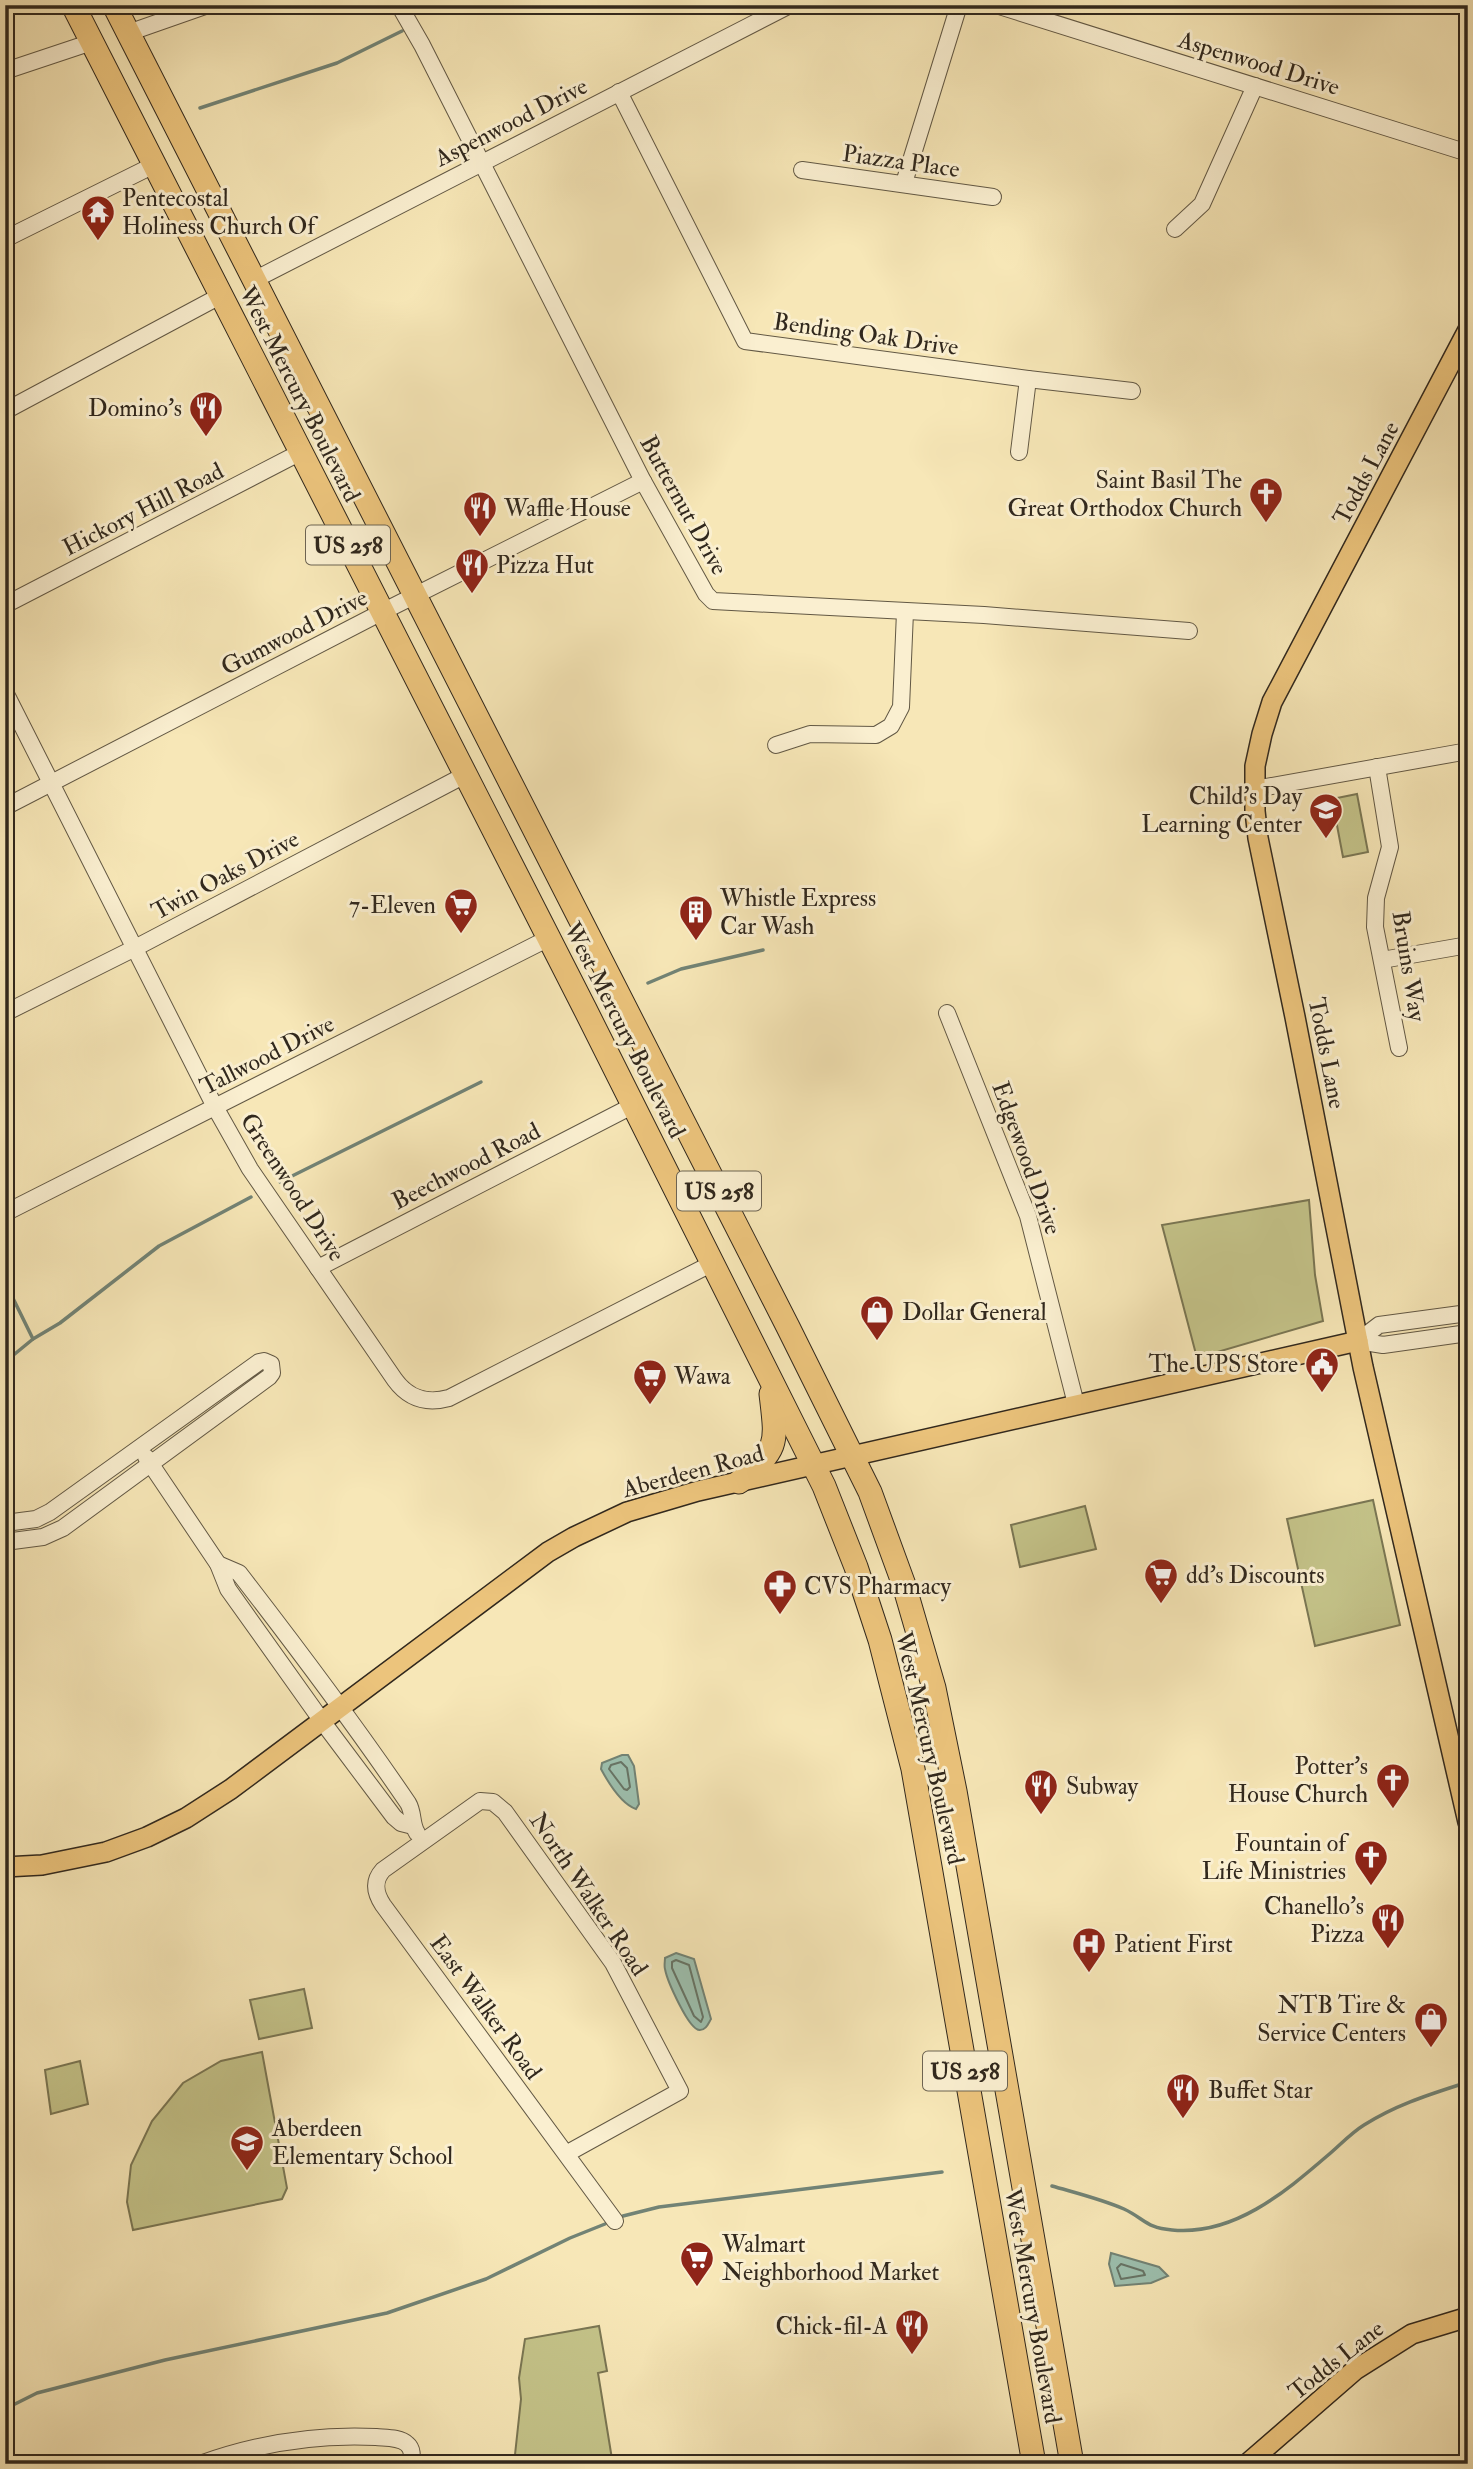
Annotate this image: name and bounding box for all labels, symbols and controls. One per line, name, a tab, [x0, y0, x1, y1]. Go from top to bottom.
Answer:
street label: Aspenwood Drive	[1173, 24, 1343, 103]
street label: Aspenwood Drive	[429, 71, 593, 175]
street label: Piazza Place	[840, 138, 962, 185]
place label: Pentecostal Holiness Church Of	[122, 183, 318, 242]
temple icon: Pentecostal Holiness Church Of	[79, 193, 117, 242]
street label: West Mercury Boulevard	[231, 280, 368, 508]
street label: Bending Oak Drive	[771, 306, 960, 363]
restaurant icon: Domino's	[187, 389, 225, 438]
place label: Domino's	[88, 393, 182, 424]
street label: Todds Lane	[1326, 416, 1407, 530]
street label: Butternut Drive	[632, 430, 735, 581]
street label: Hickory Hill Road	[58, 456, 229, 563]
place label: Saint Basil The Great Orthodox Church	[1007, 465, 1242, 524]
church icon: Saint Basil The Great Orthodox Church	[1247, 475, 1285, 524]
restaurant icon: Waffle House	[461, 489, 499, 538]
place label: Waffle House	[503, 493, 631, 524]
road number: US 258	[306, 526, 390, 565]
restaurant icon: Pizza Hut	[453, 546, 491, 595]
place label: Pizza Hut	[496, 550, 594, 581]
street label: Gumwood Drive	[216, 582, 373, 683]
place label: Child's Day Learning Center	[1141, 781, 1302, 840]
school or university icon: Child's Day Learning Center	[1307, 791, 1345, 840]
street label: Twin Oaks Drive	[146, 824, 304, 927]
place label: Whistle Express Car Wash	[719, 883, 876, 942]
supermarket icon: 7-Eleven	[442, 886, 480, 935]
place label: 7-Eleven	[349, 890, 436, 921]
building icon: Whistle Express Car Wash	[677, 893, 715, 942]
street label: Bruins Way	[1384, 909, 1433, 1024]
street label: West Mercury Boulevard	[556, 916, 693, 1144]
street label: Todds Lane	[1301, 995, 1352, 1111]
street label: Tallwood Drive	[195, 1008, 340, 1103]
street label: Edgewood Drive	[985, 1077, 1069, 1239]
street label: Greenwood Drive	[233, 1107, 352, 1267]
street label: Beechwood Road	[387, 1116, 546, 1217]
road number: US 258	[677, 1172, 761, 1210]
shop icon: Dollar General	[858, 1293, 896, 1342]
place label: Dollar General	[902, 1297, 1047, 1328]
public building icon: The UPS Store	[1303, 1345, 1341, 1394]
place label: The UPS Store	[1148, 1349, 1298, 1380]
supermarket icon: Wawa	[631, 1357, 669, 1406]
place label: Wawa	[673, 1361, 732, 1392]
street label: Aberdeen Road	[618, 1438, 768, 1506]
supermarket icon: dd's Discounts	[1142, 1556, 1180, 1605]
place label: dd's Discounts	[1186, 1560, 1325, 1591]
pharmacy icon: CVS Pharmacy	[761, 1567, 799, 1616]
place label: CVS Pharmacy	[804, 1571, 951, 1602]
street label: West Mercury Boulevard	[887, 1628, 971, 1868]
place label: Potter’s House Church	[1228, 1751, 1368, 1810]
church icon: Potter’s House Church	[1374, 1761, 1412, 1810]
restaurant icon: Subway	[1022, 1767, 1060, 1816]
place label: Subway	[1066, 1771, 1139, 1802]
street label: North Walker Road	[522, 1807, 655, 1982]
place label: Fountain of Life Ministries	[1202, 1828, 1349, 1887]
church icon: Fountain of Life Ministries	[1352, 1838, 1390, 1887]
place label: Chanello’s Pizza	[1264, 1891, 1365, 1950]
restaurant icon: Chanello’s Pizza	[1369, 1901, 1407, 1950]
hospital icon: Patient First	[1070, 1925, 1108, 1974]
street label: East Walker Road	[423, 1929, 549, 2086]
place label: Patient First	[1114, 1929, 1233, 1960]
place label: NTB Tire & Service Centers	[1257, 1990, 1406, 2049]
shop icon: NTB Tire & Service Centers	[1412, 2000, 1450, 2049]
road number: US 258	[923, 2052, 1007, 2090]
restaurant icon: Buffet Star	[1164, 2071, 1202, 2120]
place label: Buffet Star	[1208, 2075, 1313, 2106]
place label: Aberdeen Elementary School	[271, 2113, 453, 2172]
school or university icon: Aberdeen Elementary School	[228, 2123, 266, 2172]
street label: West Mercury Boulevard	[996, 2185, 1068, 2426]
place label: Walmart Neighborhood Market	[721, 2229, 939, 2288]
supermarket icon: Walmart Neighborhood Market	[678, 2239, 716, 2288]
restaurant icon: Chick-fil-A	[893, 2307, 931, 2356]
place label: Chick-fil-A	[775, 2311, 888, 2342]
street label: Todds Lane	[1282, 2313, 1390, 2407]

